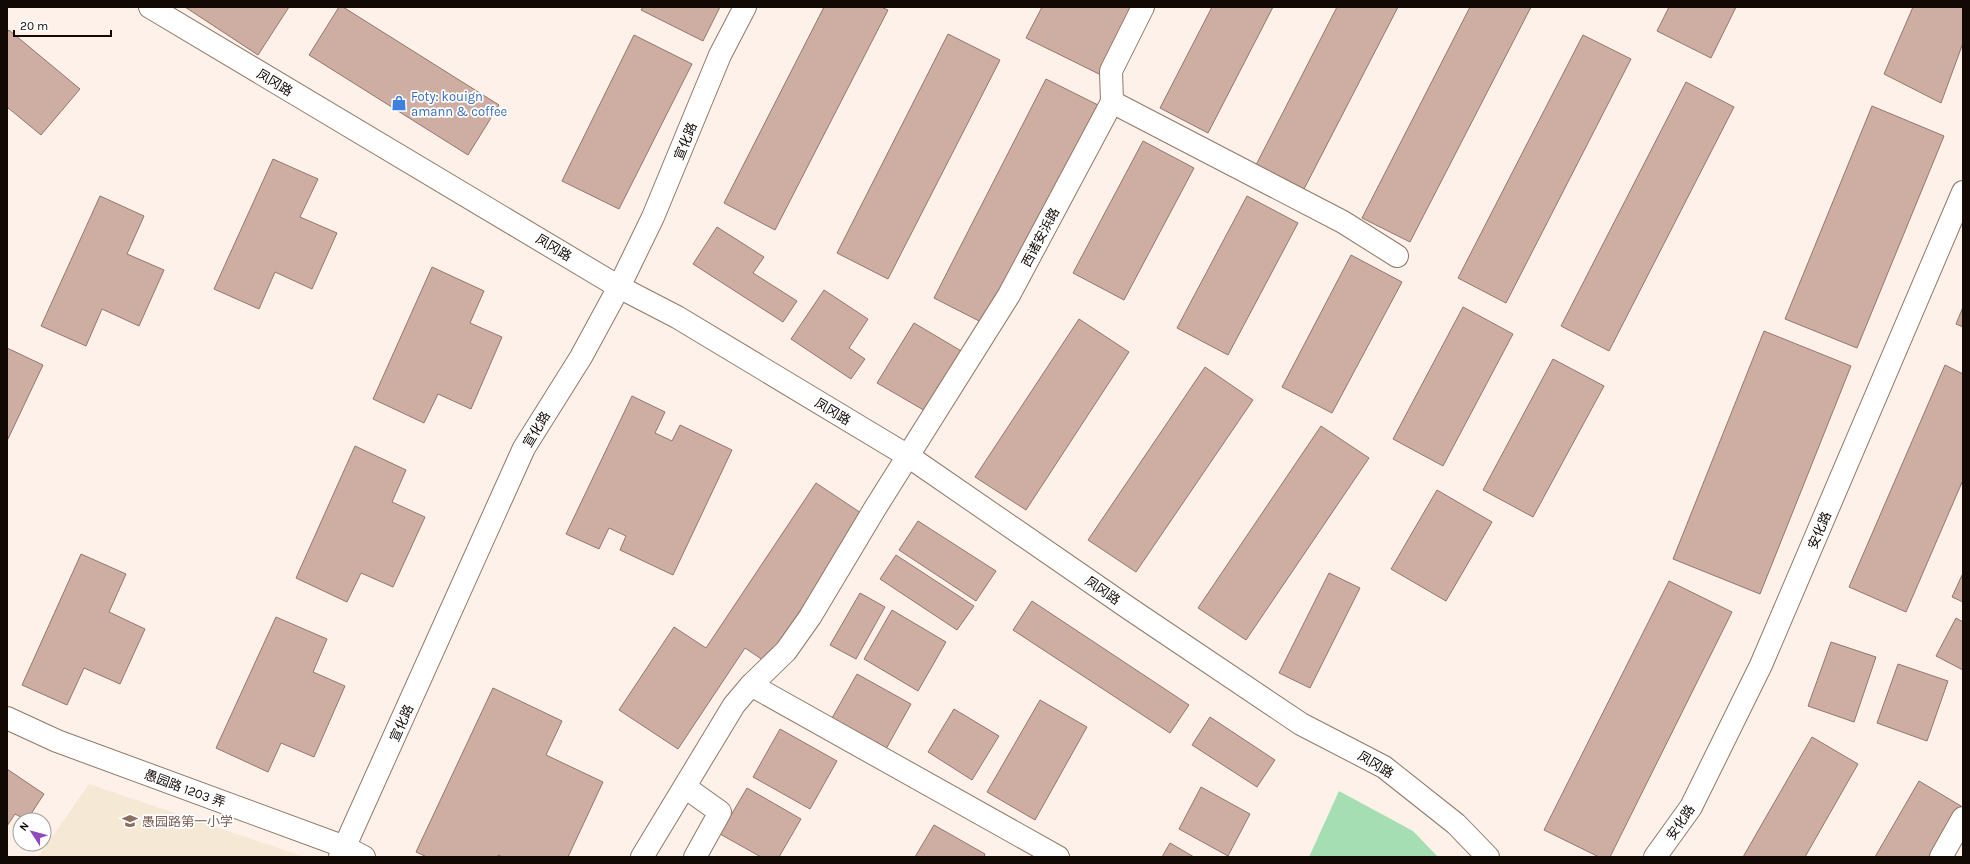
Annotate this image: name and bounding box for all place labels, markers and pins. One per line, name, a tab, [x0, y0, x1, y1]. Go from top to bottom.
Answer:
place label: Foty: kouign amann & coffee	[411, 89, 508, 119]
shop icon: Foty: kouign amann & coffee	[390, 94, 408, 112]
school or university icon: 愚园路第一小学	[121, 812, 139, 830]
place label: 愚园路第一小学	[142, 814, 233, 829]

